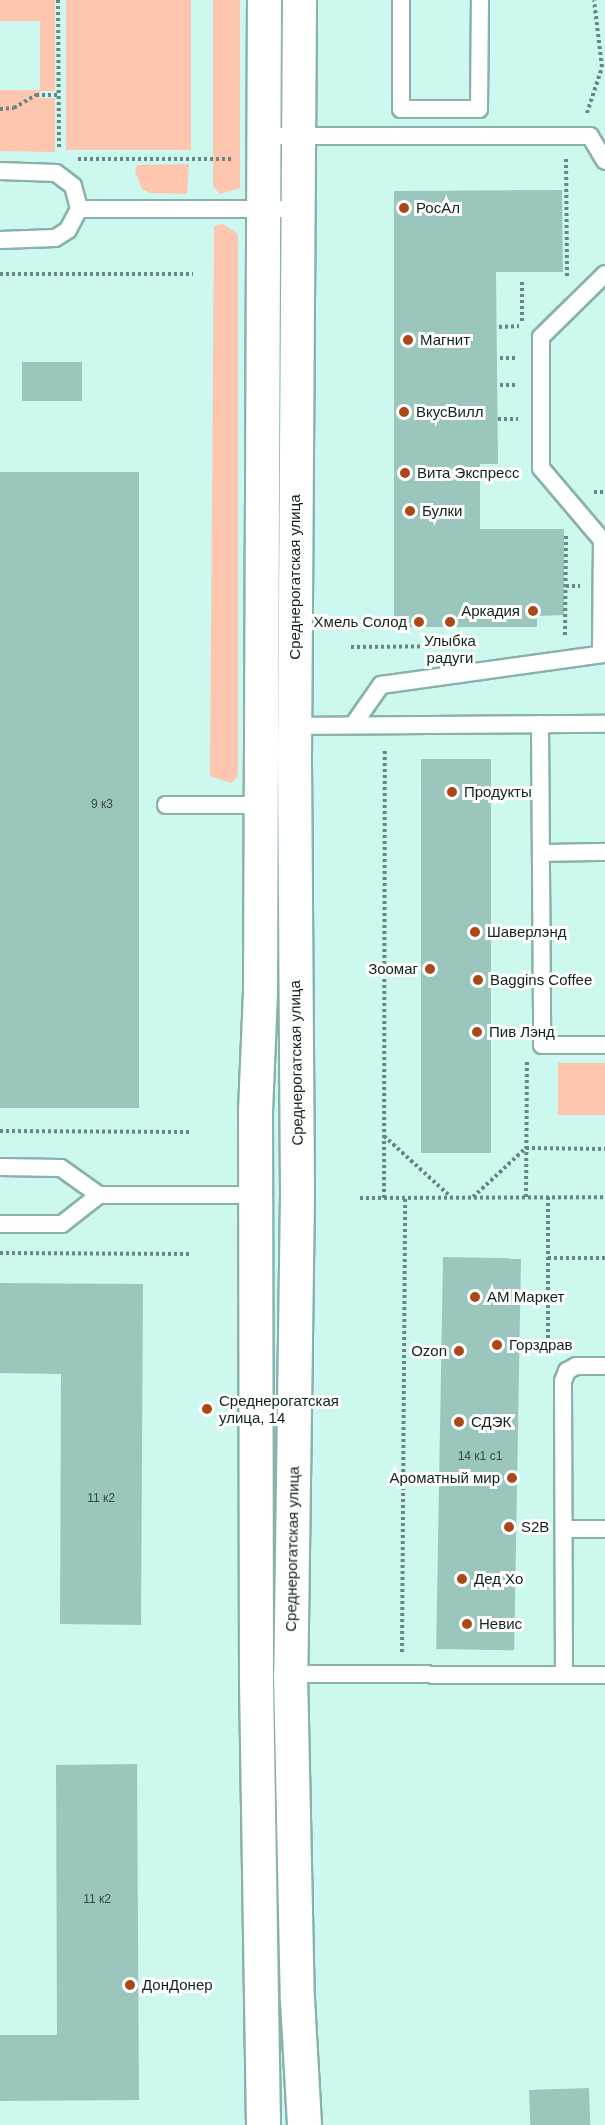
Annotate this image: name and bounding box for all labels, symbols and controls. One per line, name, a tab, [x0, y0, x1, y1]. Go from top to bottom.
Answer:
place label: РосАл	[416, 199, 460, 217]
marker: РосАл	[397, 201, 411, 215]
place label: Магнит	[420, 331, 470, 349]
marker: Магнит	[401, 333, 415, 347]
place label: ВкусВилл	[416, 403, 483, 421]
marker: ВкусВилл	[397, 405, 411, 419]
place label: Вита Экспресс	[417, 464, 519, 482]
marker: Вита Экспресс	[398, 466, 412, 480]
street label: Среднерогатская улица	[286, 494, 304, 660]
place label: Булки	[422, 502, 462, 520]
marker: Булки	[403, 504, 417, 518]
place label: Аркадия	[461, 602, 520, 620]
marker: Аркадия	[524, 602, 542, 620]
place label: Хмель Солод	[314, 613, 407, 631]
marker: Хмель Солод	[412, 615, 426, 629]
marker: Улыбка радуги	[443, 615, 457, 629]
place label: Улыбка радуги	[424, 631, 476, 666]
place label: Продукты	[464, 783, 532, 801]
marker: Продукты	[445, 785, 459, 799]
house number: 9 к3	[91, 798, 113, 812]
place label: Шаверлэнд	[487, 923, 567, 941]
marker: Шаверлэнд	[468, 925, 482, 939]
place label: Зоомаг	[368, 960, 418, 978]
marker: Зоомаг	[423, 962, 437, 976]
place label: Baggins Coffee	[490, 971, 592, 989]
marker: Baggins Coffee	[471, 973, 485, 987]
street label: Среднерогатская улица	[286, 980, 306, 1146]
place label: Пив Лэнд	[489, 1023, 555, 1041]
marker: Пив Лэнд	[470, 1025, 484, 1039]
place label: АМ Маркет	[487, 1288, 564, 1306]
marker: АМ Маркет	[468, 1290, 482, 1304]
place label: Горздрав	[509, 1336, 573, 1354]
marker: Горздрав	[490, 1338, 504, 1352]
place label: Ozon	[411, 1342, 447, 1360]
marker: Ozon	[452, 1344, 466, 1358]
place label: Среднерогатская улица, 14	[219, 1391, 339, 1426]
marker: Среднерогатская улица, 14	[200, 1402, 214, 1416]
place label: СДЭК	[471, 1413, 511, 1431]
marker: СДЭК	[452, 1415, 466, 1429]
house number: 14 к1 с1	[458, 1450, 502, 1464]
street label: Среднерогатская улица	[282, 1466, 302, 1632]
place label: Ароматный мир	[389, 1469, 500, 1487]
marker: Ароматный мир	[505, 1471, 519, 1485]
house number: 11 к2	[87, 1492, 115, 1506]
place label: S2B	[521, 1518, 549, 1536]
marker: S2B	[502, 1520, 516, 1534]
place label: Дед Хо	[474, 1570, 523, 1588]
marker: Дед Хо	[455, 1572, 469, 1586]
place label: Невис	[479, 1615, 522, 1633]
marker: Невис	[460, 1617, 474, 1631]
house number: 11 к2	[83, 1893, 111, 1907]
place label: ДонДонер	[142, 1976, 213, 1994]
marker: ДонДонер	[123, 1978, 137, 1992]

